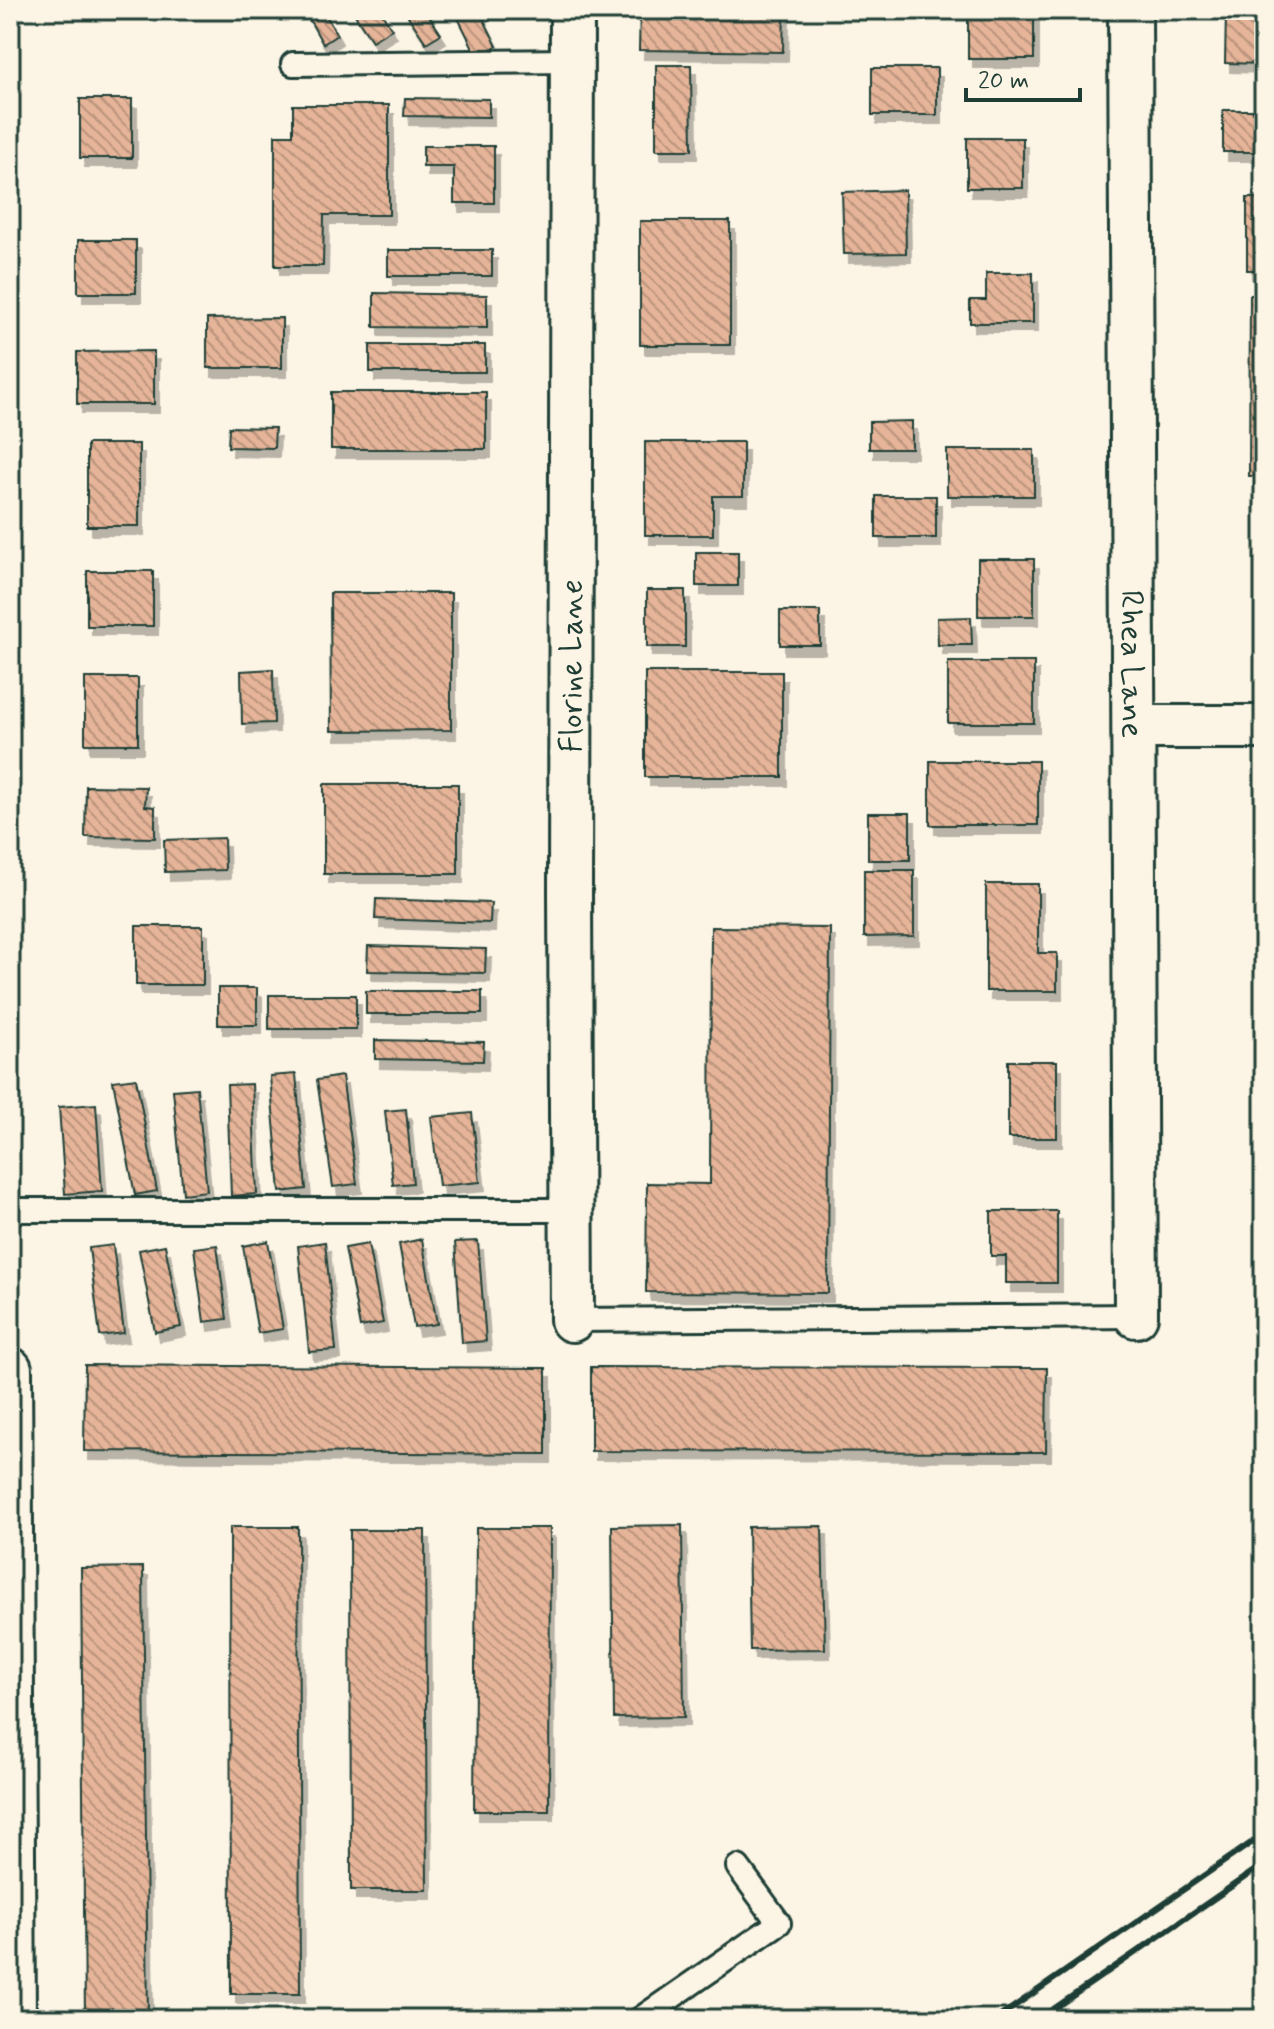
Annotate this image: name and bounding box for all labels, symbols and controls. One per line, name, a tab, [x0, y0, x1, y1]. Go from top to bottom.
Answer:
scale bar	[966, 52, 1080, 102]
text: 20 m	[978, 66, 1029, 97]
street label: Florine Lane	[551, 579, 594, 753]
street label: Rhea Lane	[1110, 590, 1152, 738]

